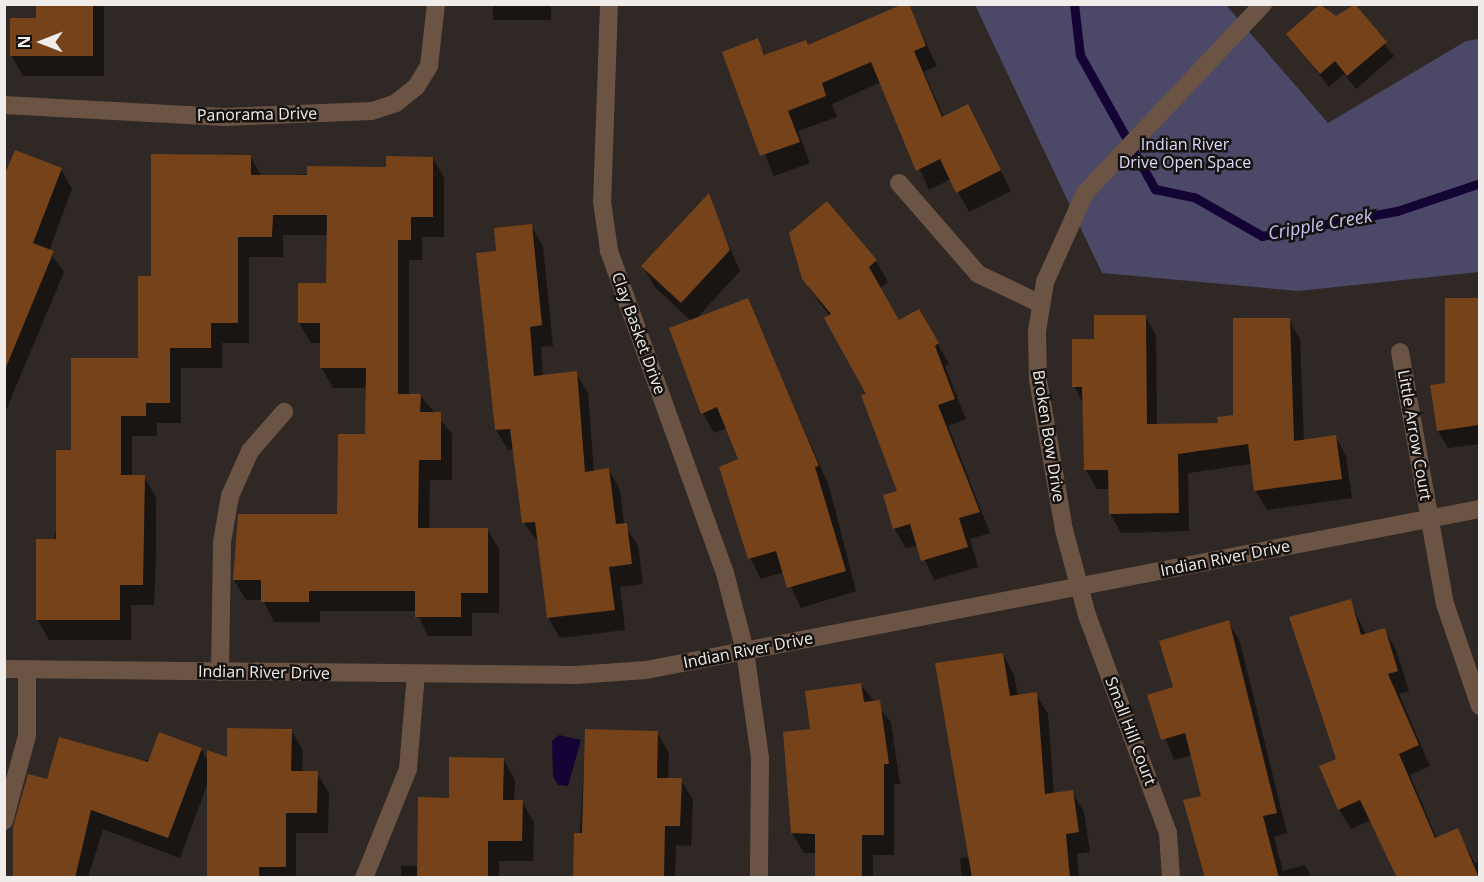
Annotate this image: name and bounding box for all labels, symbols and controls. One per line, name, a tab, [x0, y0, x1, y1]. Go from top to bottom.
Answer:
north arrow	[12, 12, 72, 72]
text: N	[13, 36, 35, 49]
street label: Panorama Drive	[197, 103, 317, 125]
park label: Indian River Drive Open Space	[1119, 134, 1251, 172]
water label: Cripple Creek	[1266, 204, 1374, 244]
street label: Clay Basket Drive	[608, 269, 670, 397]
street label: Little Arrow Court	[1394, 368, 1436, 502]
street label: Broken Bow Drive	[1029, 369, 1069, 503]
street label: Indian River Drive	[1159, 536, 1291, 580]
street label: Indian River Drive	[682, 628, 814, 672]
street label: Indian River Drive	[198, 661, 330, 683]
street label: Small Hill Court	[1102, 674, 1160, 788]

